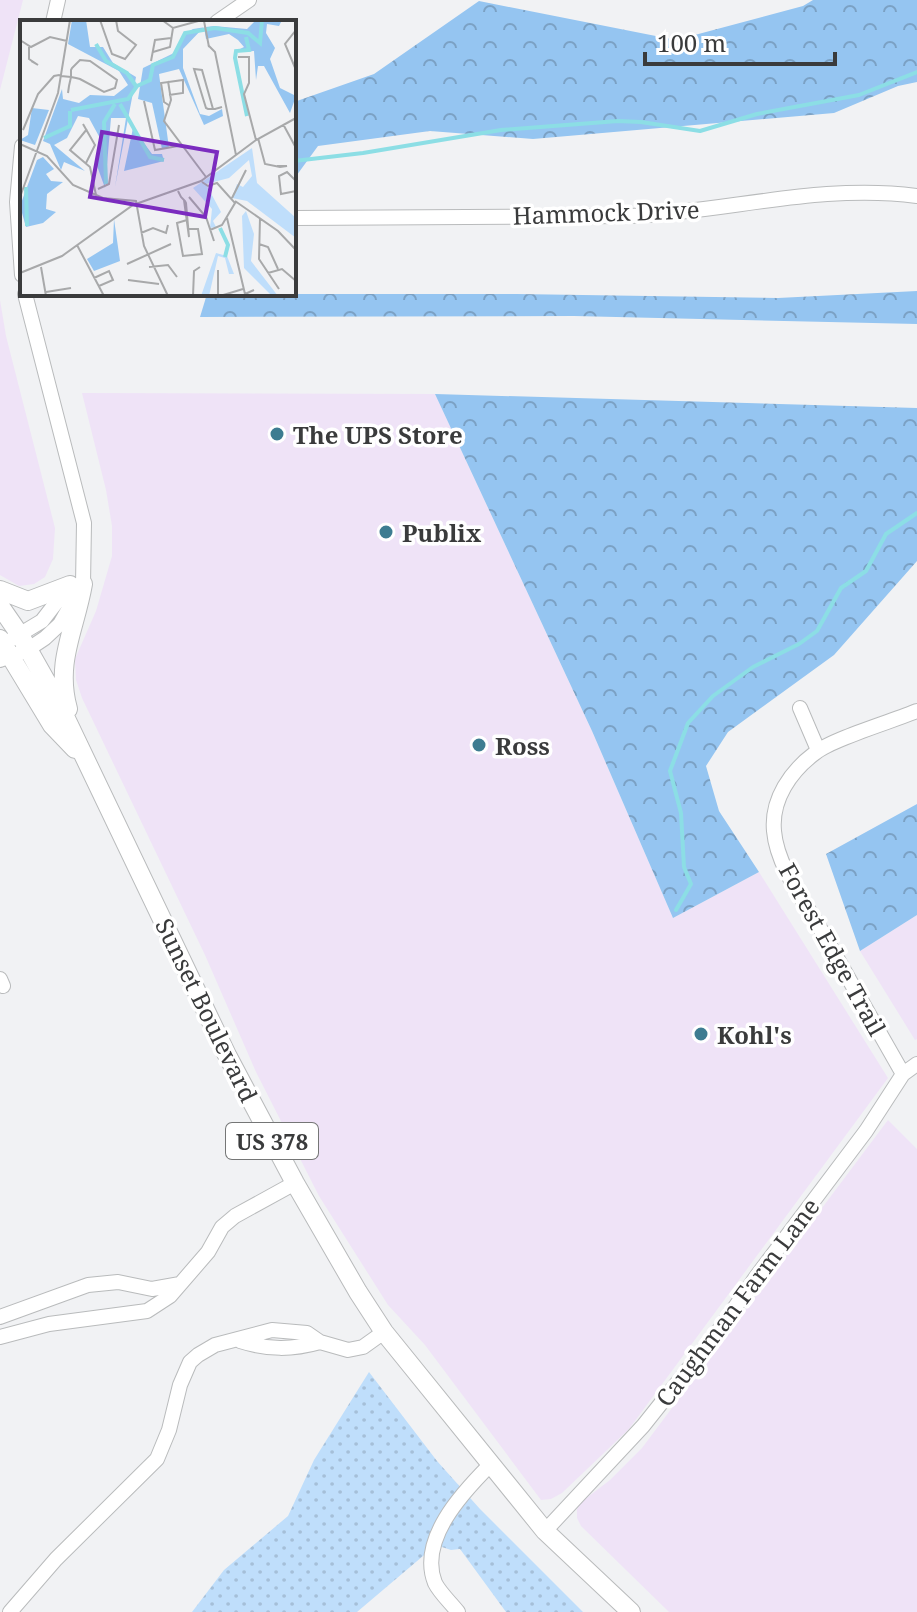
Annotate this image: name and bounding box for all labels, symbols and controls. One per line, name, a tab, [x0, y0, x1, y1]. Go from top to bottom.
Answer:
scale bar	[645, 16, 835, 66]
inset map	[20, 20, 296, 296]
text: 100 m	[657, 26, 726, 59]
street label: Hammock Drive	[512, 192, 700, 232]
place label: The UPS Store	[293, 418, 463, 451]
marker: The UPS Store	[268, 425, 286, 443]
place label: Publix	[402, 516, 482, 549]
marker: Publix	[377, 523, 395, 541]
place label: Ross	[495, 729, 550, 762]
marker: Ross	[470, 736, 488, 754]
street label: Forest Edge Trail	[772, 857, 894, 1042]
street label: Sunset Boulevard	[148, 913, 266, 1108]
place label: Kohl's	[717, 1018, 792, 1051]
marker: Kohl's	[692, 1025, 710, 1043]
road number: US 378	[226, 1123, 318, 1159]
street label: Caughman Farm Lane	[648, 1191, 826, 1413]

